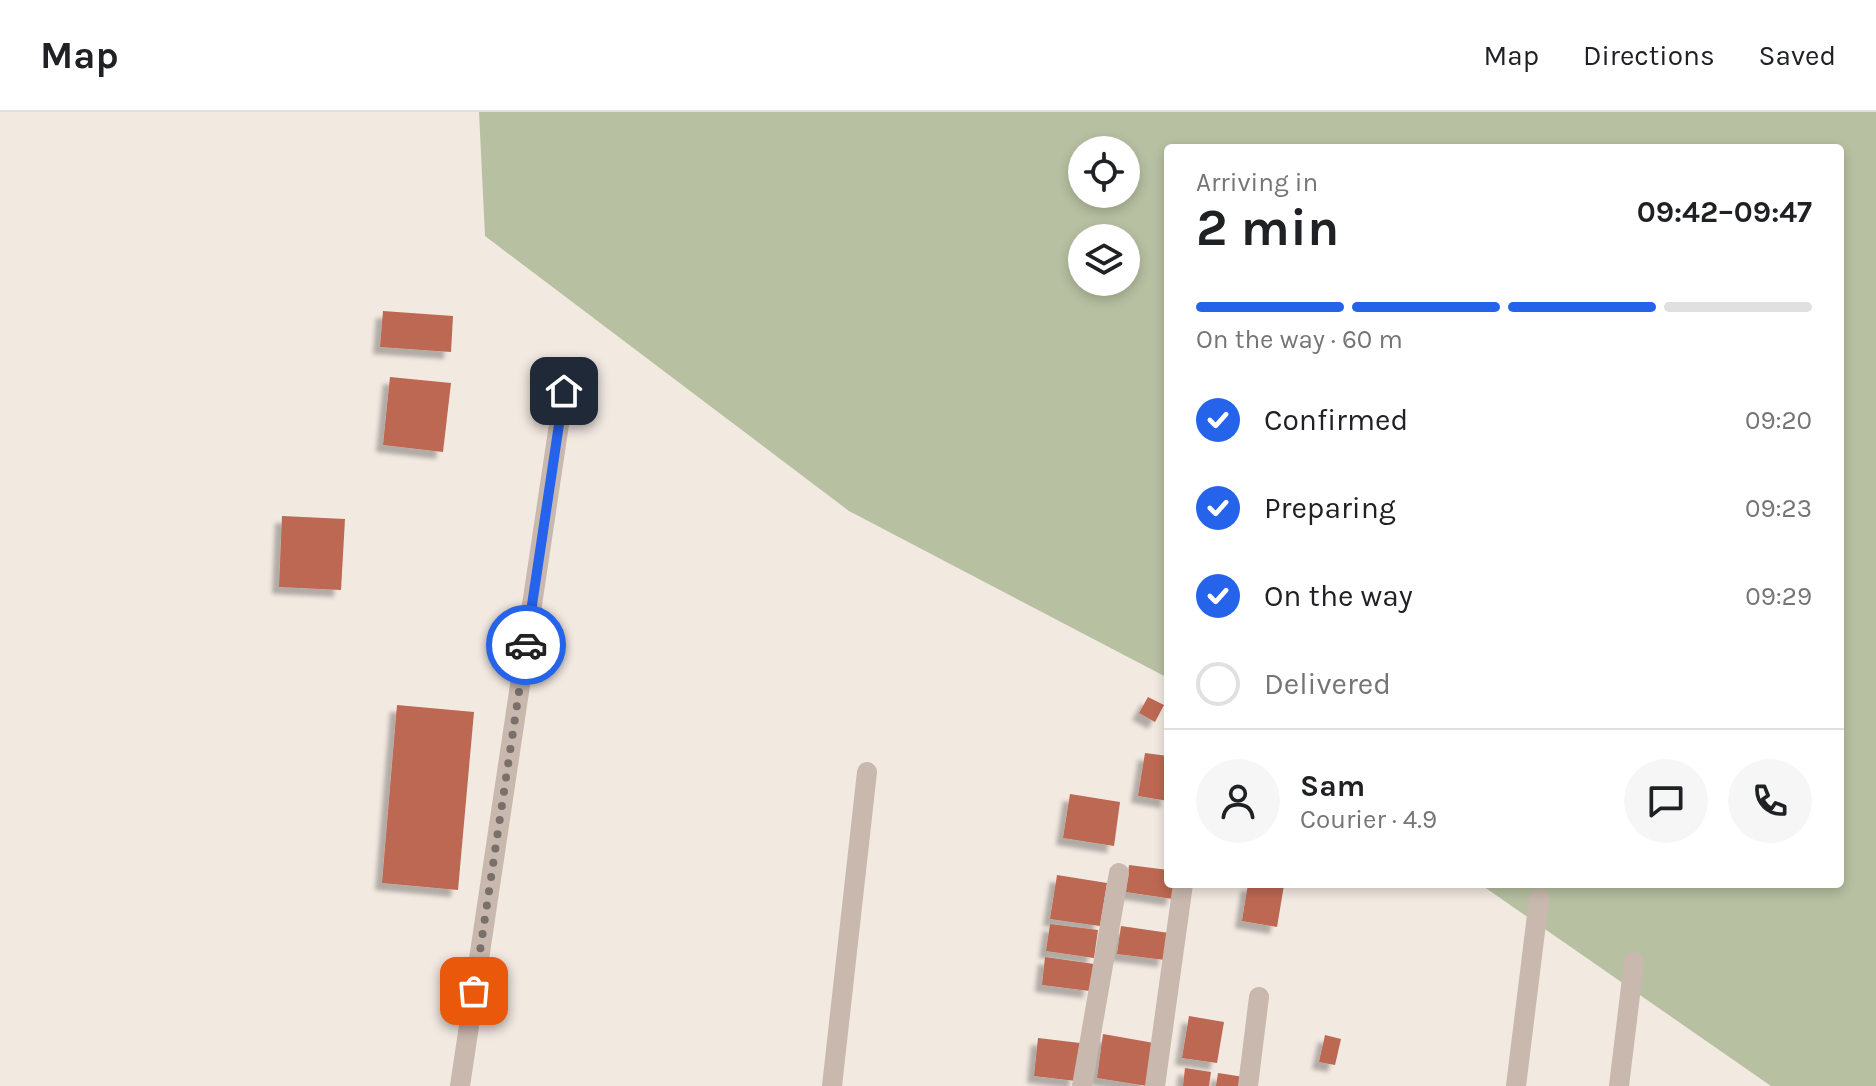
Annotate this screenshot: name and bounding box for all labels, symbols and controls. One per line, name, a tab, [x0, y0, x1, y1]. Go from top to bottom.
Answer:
text: Map	[40, 33, 119, 78]
text: Map	[1484, 39, 1539, 72]
text: Directions	[1583, 39, 1715, 72]
text: Saved	[1759, 39, 1836, 72]
map controls	[1068, 136, 1140, 296]
button: locate	[1068, 136, 1140, 208]
text: Arriving in	[1196, 167, 1318, 198]
text: 09:42–09:47	[1637, 194, 1812, 230]
text: 2 min	[1196, 197, 1339, 258]
button: layers	[1068, 224, 1140, 296]
text: On the way · 60 m	[1196, 324, 1403, 355]
pin	[530, 357, 598, 425]
icon: home	[542, 369, 586, 413]
icon: check	[1196, 398, 1240, 442]
text: Confirmed	[1264, 402, 1408, 438]
text: 09:20	[1745, 405, 1812, 436]
icon: check	[1196, 486, 1240, 530]
text: Preparing	[1264, 490, 1396, 526]
text: 09:23	[1745, 493, 1812, 524]
icon: check	[1196, 574, 1240, 618]
text: On the way	[1264, 578, 1413, 614]
text: 09:29	[1745, 581, 1812, 612]
courier	[486, 605, 566, 685]
icon: car	[504, 623, 548, 667]
text: Delivered	[1264, 666, 1391, 702]
button: person	[1196, 759, 1280, 843]
button: chat	[1624, 759, 1708, 843]
button: phone	[1728, 759, 1812, 843]
text: Sam	[1300, 768, 1365, 804]
text: Courier · 4.9	[1300, 804, 1437, 835]
pin	[440, 957, 508, 1025]
icon: bag	[452, 969, 496, 1013]

